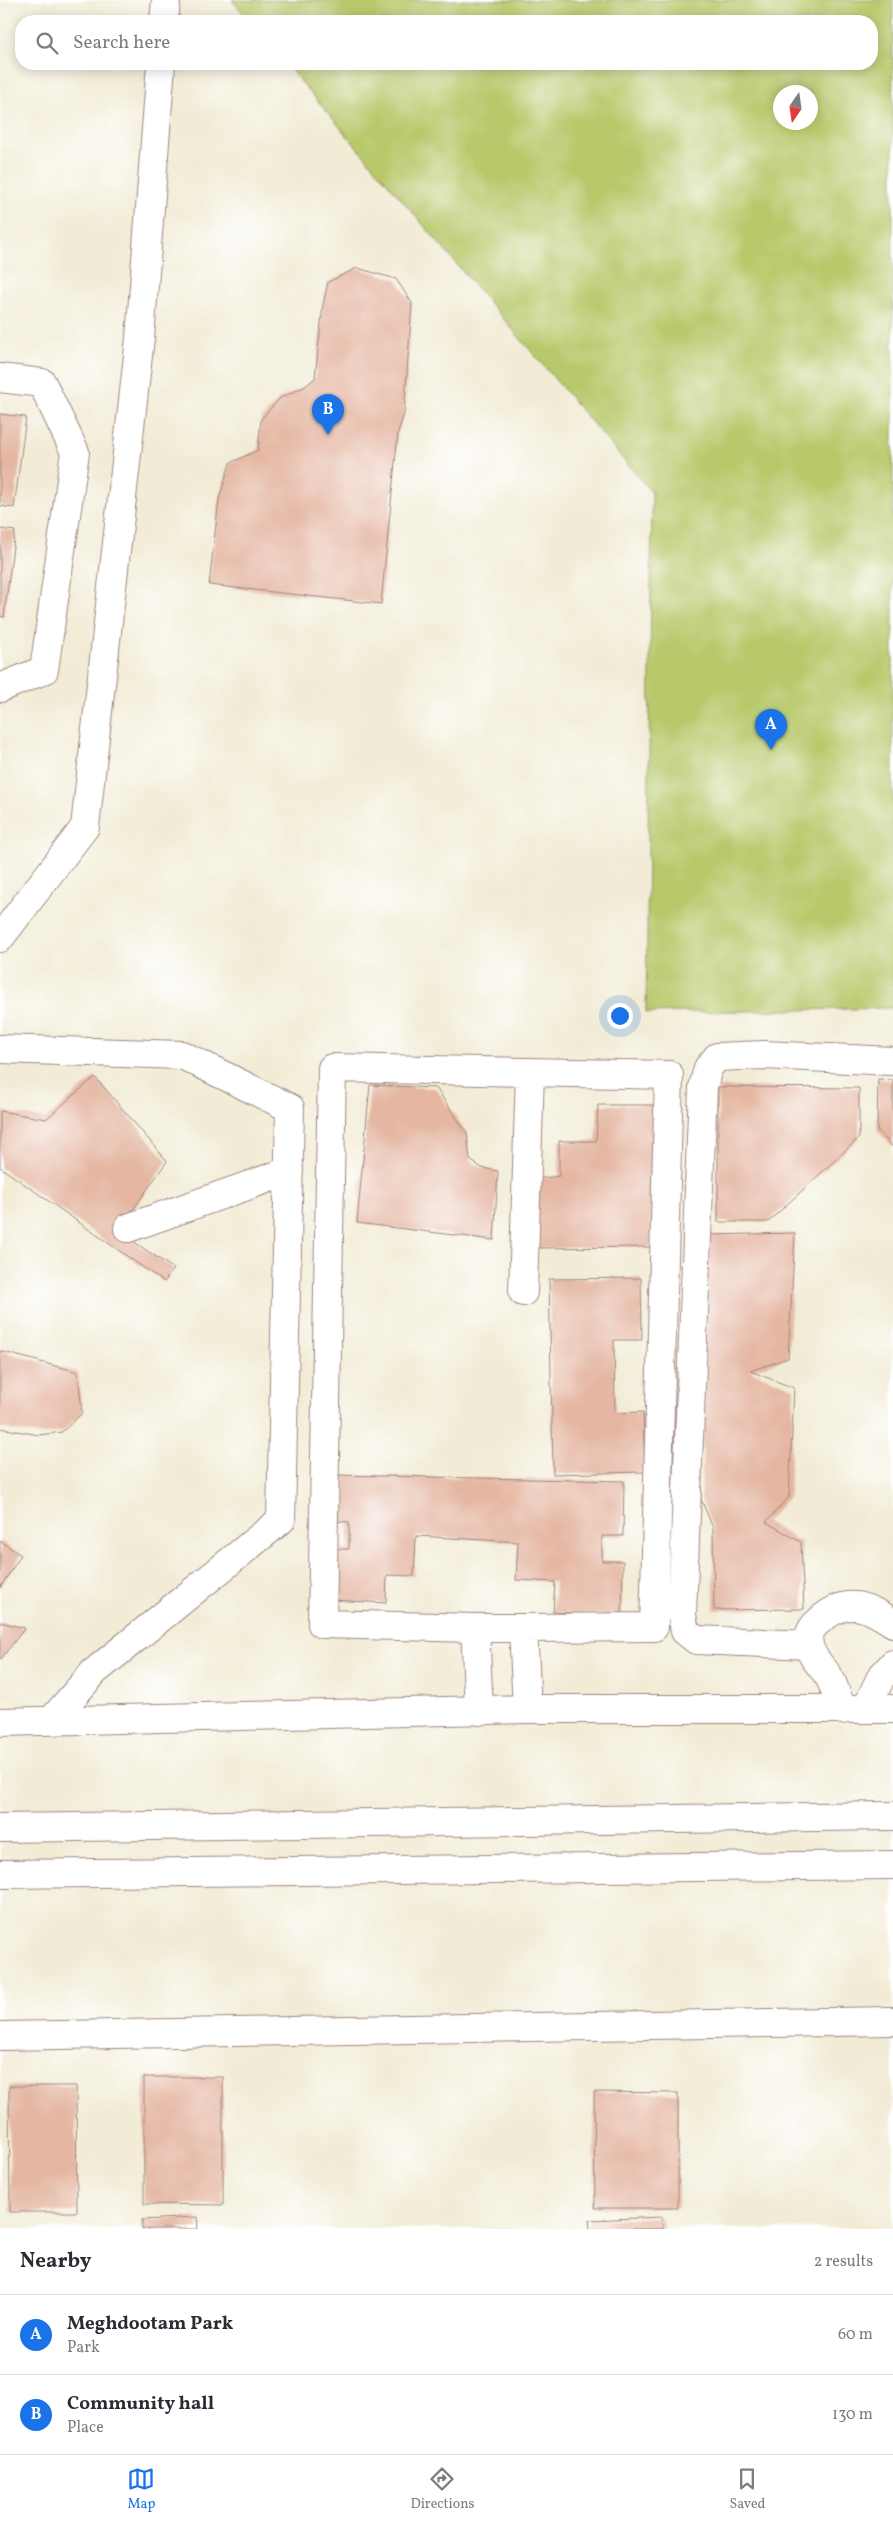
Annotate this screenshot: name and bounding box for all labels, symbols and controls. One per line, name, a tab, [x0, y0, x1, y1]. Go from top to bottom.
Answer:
search box	[15, 15, 878, 70]
icon: search	[33, 29, 61, 57]
text: Search here	[73, 30, 170, 56]
north arrow	[773, 85, 818, 130]
pin: B	[312, 394, 344, 435]
pin: A	[755, 709, 787, 750]
your location	[607, 1003, 633, 1029]
text: Nearby	[20, 2247, 91, 2276]
text: 2 results	[814, 2251, 873, 2273]
text: Meghdootam Park	[67, 2311, 233, 2337]
text: A	[30, 2324, 42, 2346]
text: 60 m	[838, 2324, 873, 2346]
text: Park	[67, 2337, 100, 2359]
text: Community hall	[67, 2391, 214, 2417]
text: B	[31, 2404, 41, 2426]
text: 130 m	[832, 2404, 873, 2426]
text: Place	[67, 2417, 104, 2439]
tab: Map	[127, 2465, 155, 2514]
tab: Directions	[410, 2465, 475, 2514]
tab: Saved	[729, 2465, 766, 2514]

